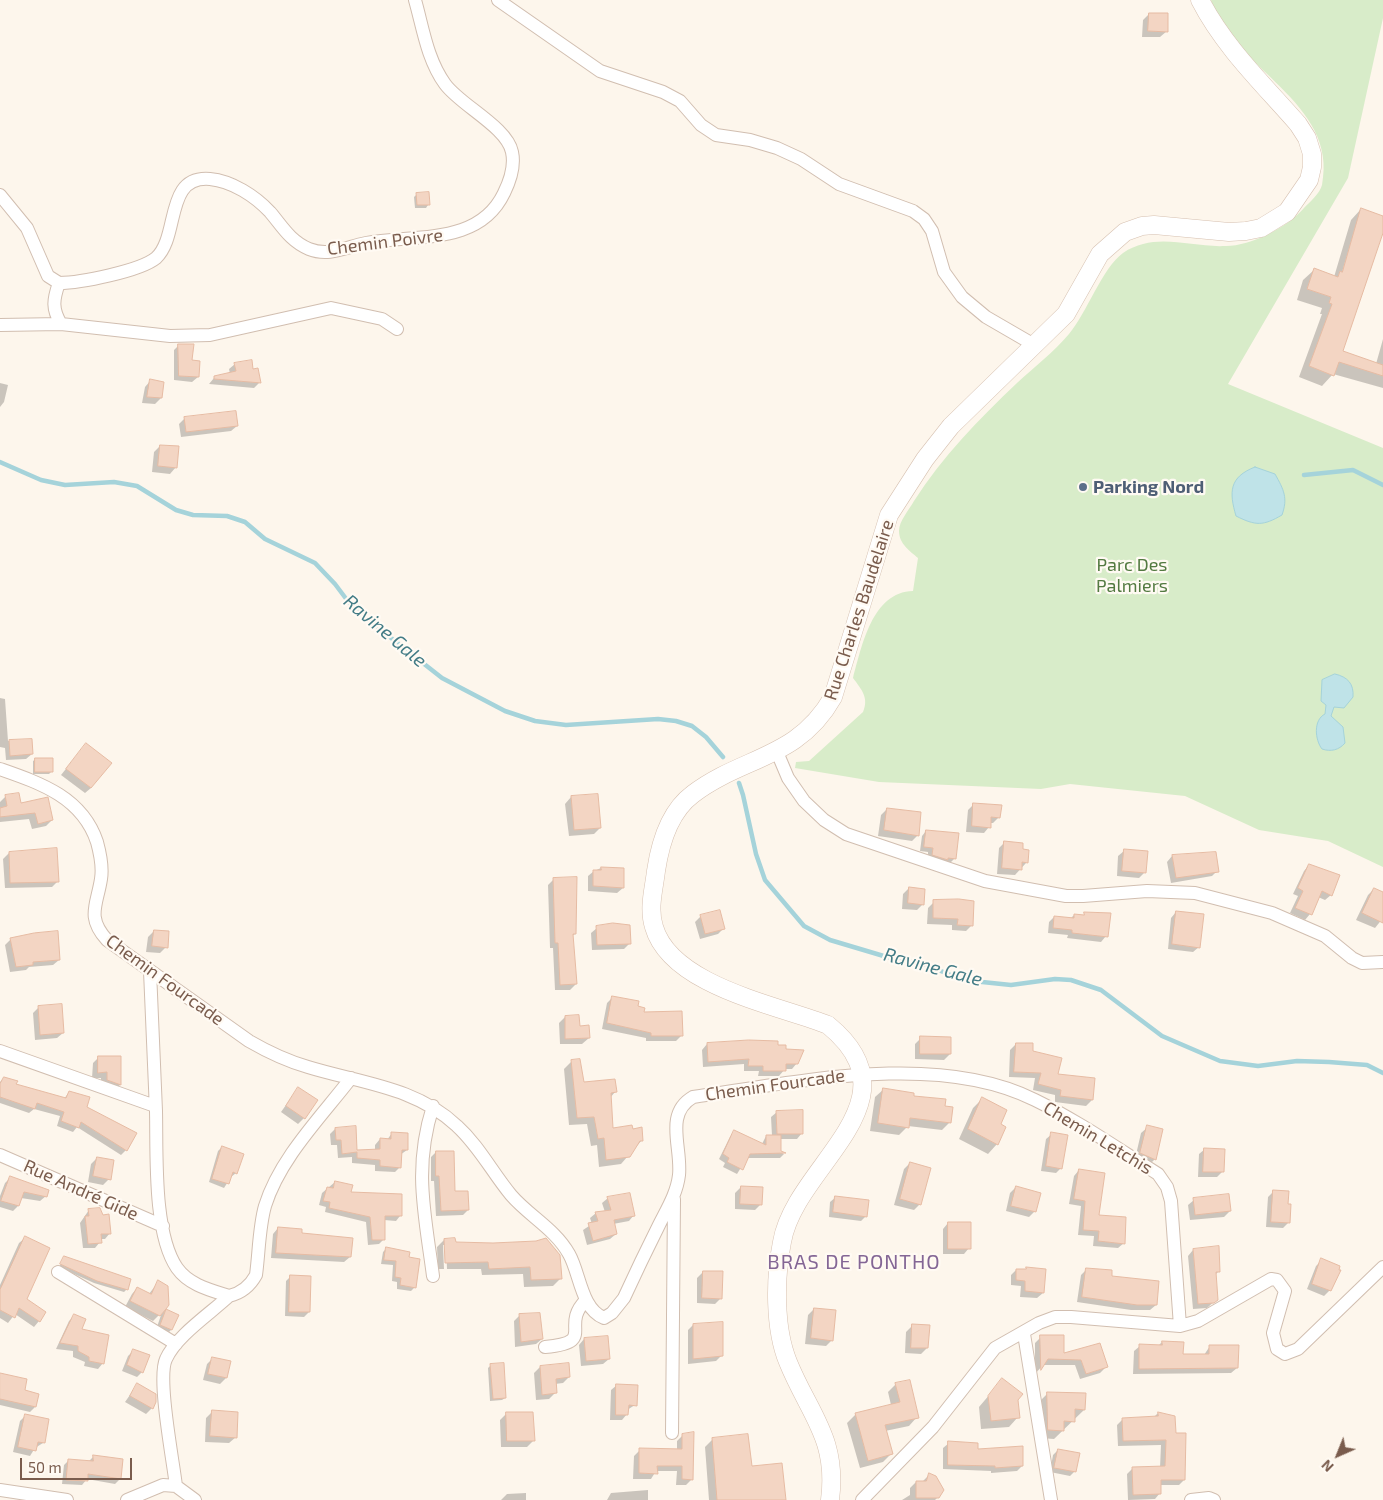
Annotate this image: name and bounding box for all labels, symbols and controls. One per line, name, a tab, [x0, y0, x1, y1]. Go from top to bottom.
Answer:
street label: Chemin Poivre	[326, 224, 444, 260]
place label: Parking Nord	[1093, 476, 1204, 498]
marker: Parking Nord	[1077, 481, 1089, 493]
street label: Rue Charles Baudelaire	[820, 517, 898, 703]
park label: Parc Des Palmiers	[1096, 554, 1168, 596]
water label: Ravine Gale	[339, 590, 431, 672]
street label: Chemin Fourcade	[102, 930, 228, 1030]
water label: Ravine Gale	[881, 943, 985, 991]
street label: Chemin Fourcade	[704, 1065, 846, 1105]
street label: Chemin Letchis	[1039, 1097, 1157, 1179]
street label: Rue André Gide	[20, 1155, 142, 1225]
district label: BRAS DE PONTHO	[766, 1250, 942, 1274]
north arrow	[1313, 1430, 1363, 1480]
scale bar	[22, 1448, 135, 1480]
text: N	[1318, 1457, 1337, 1476]
text: 50 m	[28, 1458, 62, 1476]

